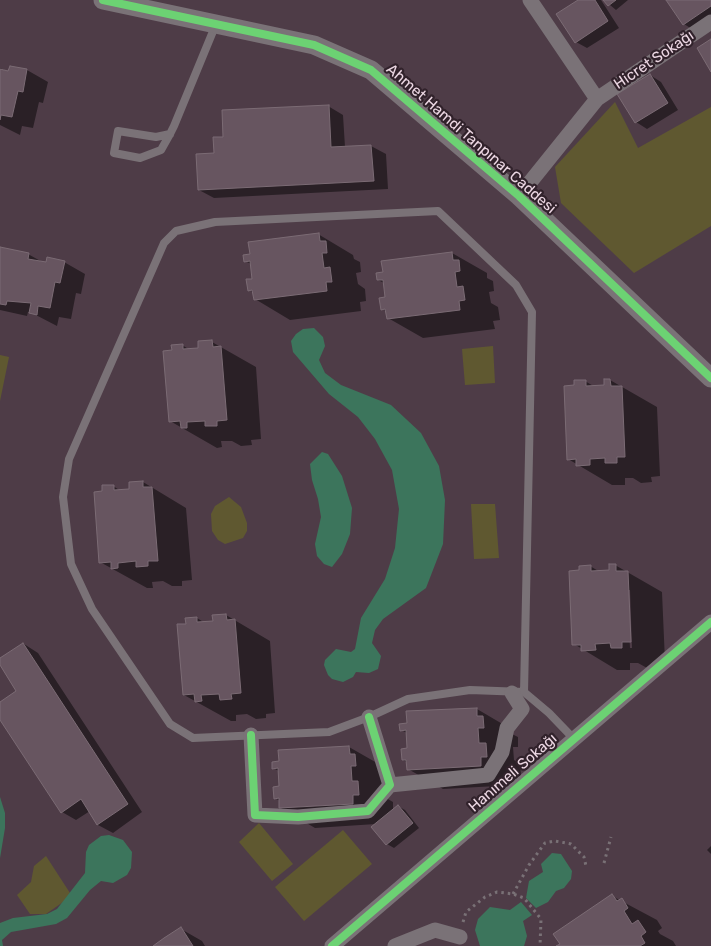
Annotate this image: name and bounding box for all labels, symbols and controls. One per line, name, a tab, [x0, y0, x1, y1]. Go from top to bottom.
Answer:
street label: Hicret Sokağı	[611, 27, 697, 93]
street label: Ahmet Hamdi Tanpınar Caddesi	[383, 60, 559, 218]
street label: Hanımeli Sokağı	[465, 730, 561, 816]

